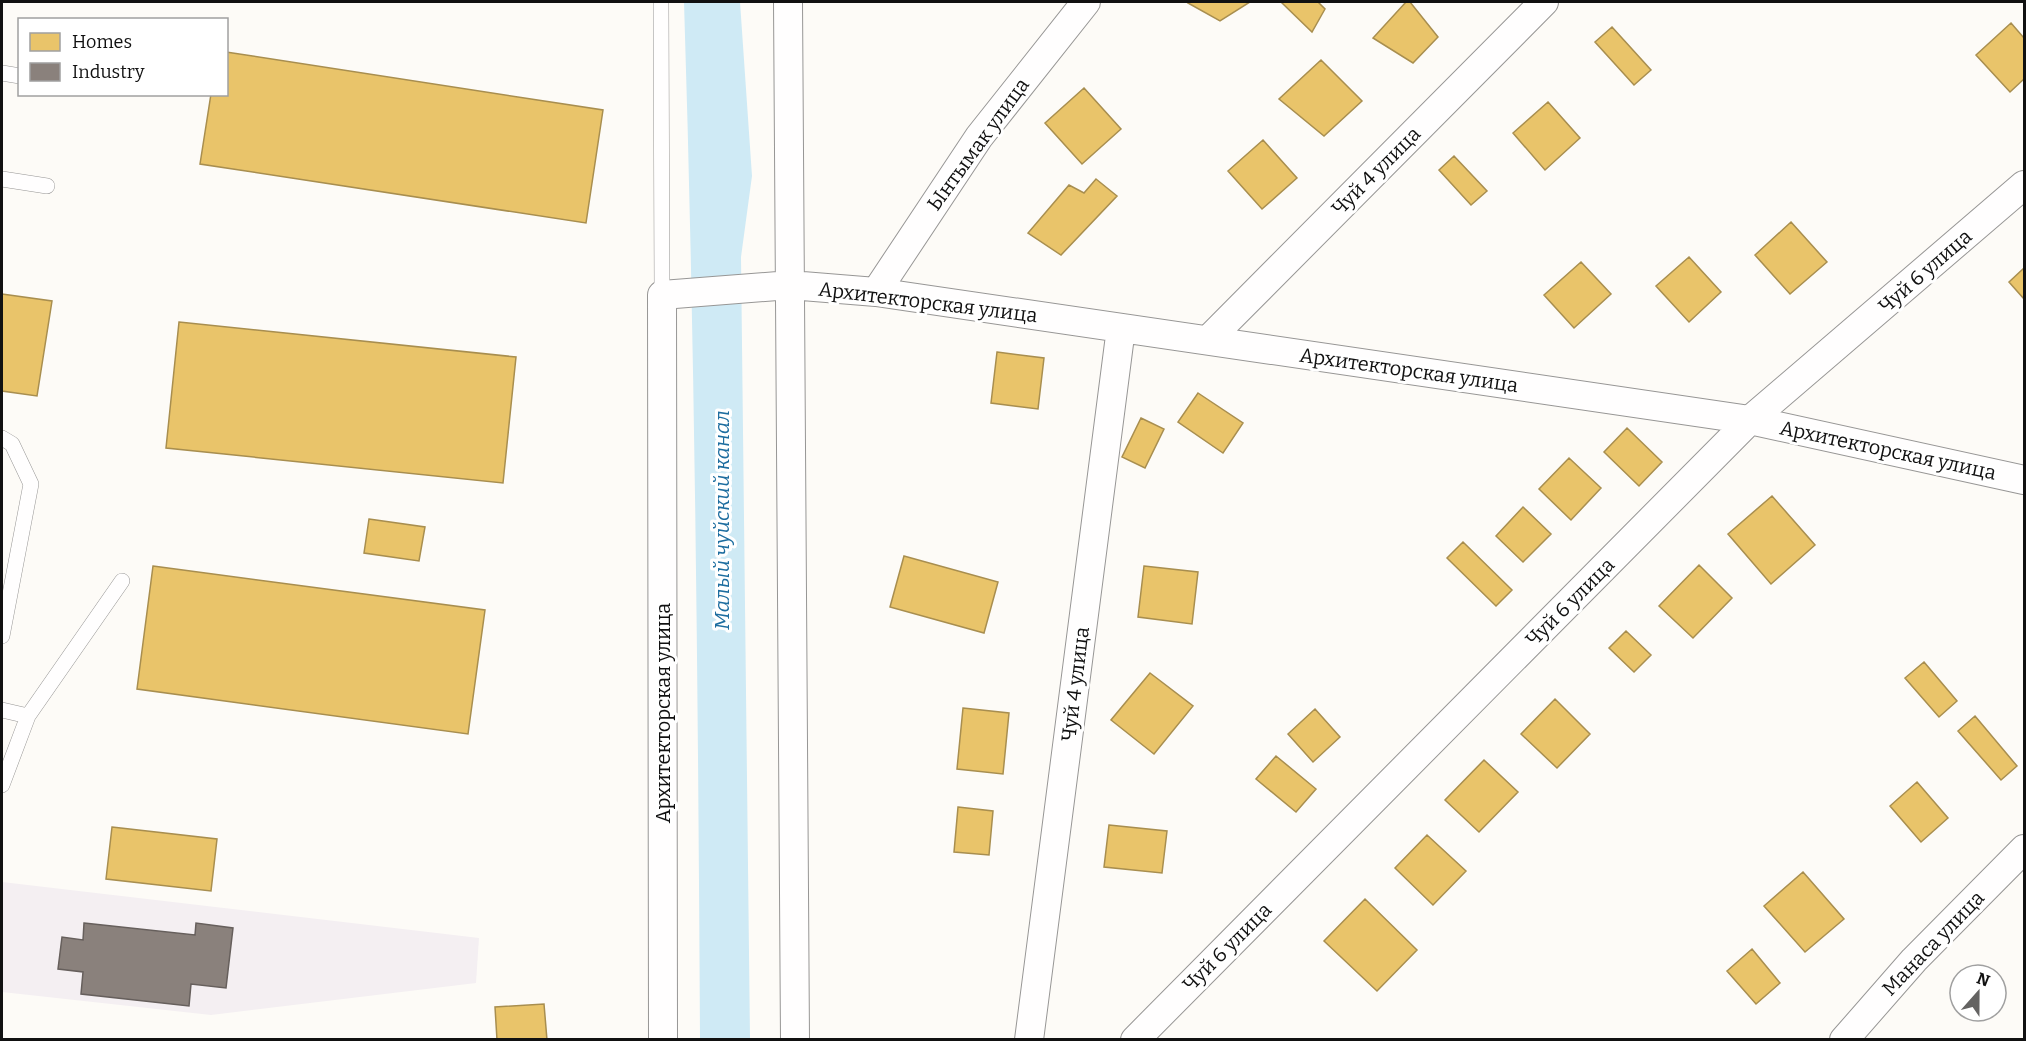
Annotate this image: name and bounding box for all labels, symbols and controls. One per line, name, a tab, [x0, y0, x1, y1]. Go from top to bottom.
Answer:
legend	[18, 18, 228, 96]
text: Homes	[72, 31, 132, 53]
text: Industry	[72, 61, 145, 83]
street label: Ынтымак улица	[922, 73, 1034, 215]
street label: Чуй 4 улица	[1327, 122, 1425, 220]
street label: Чуй 6 улица	[1873, 224, 1977, 318]
street label: Архитекторская улица	[817, 277, 1039, 327]
street label: Архитекторская улица	[1298, 343, 1520, 397]
water label: Малый чуйский канал	[709, 410, 735, 630]
street label: Архитекторская улица	[1778, 415, 1998, 485]
street label: Чуй 6 улица	[1521, 553, 1619, 651]
street label: Архитекторская улица	[651, 603, 675, 823]
street label: Чуй 4 улица	[1056, 625, 1094, 743]
street label: Манаса улица	[1877, 886, 1989, 1000]
street label: Чуй 6 улица	[1178, 898, 1276, 996]
north arrow	[1948, 963, 2008, 1023]
text: N	[1974, 968, 1992, 991]

